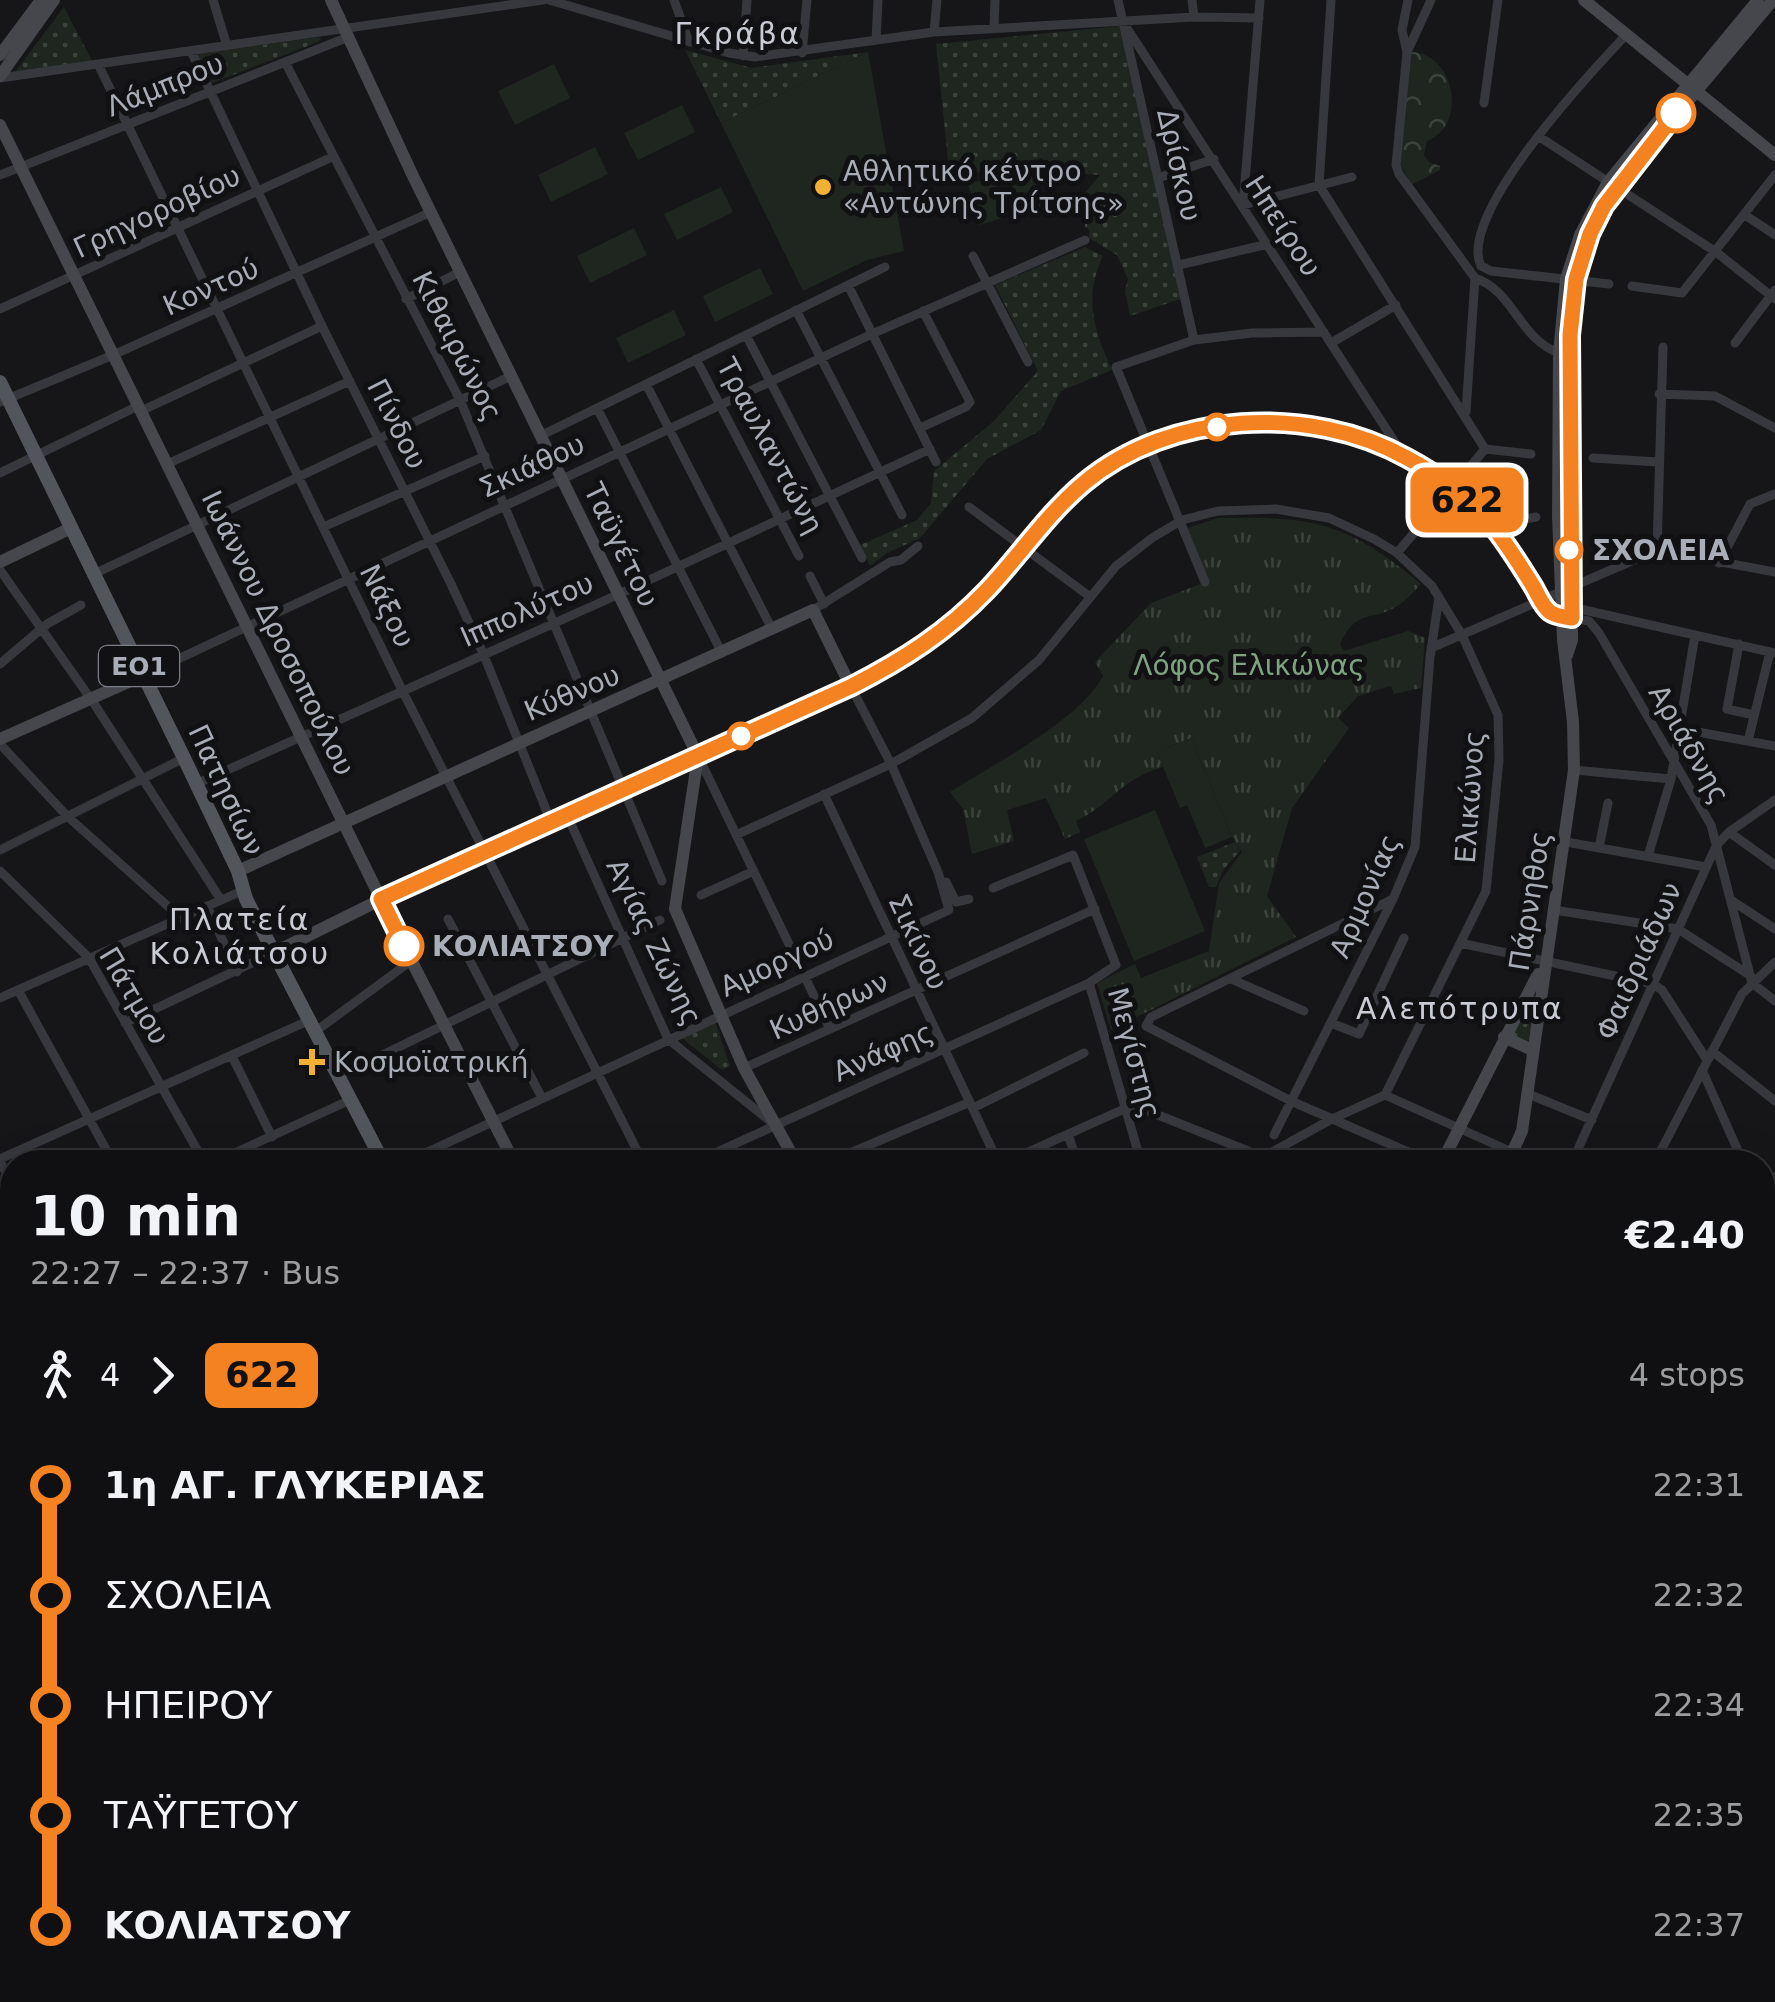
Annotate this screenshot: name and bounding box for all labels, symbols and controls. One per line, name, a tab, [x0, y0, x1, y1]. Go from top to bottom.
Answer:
district label: Γκράβα	[674, 16, 802, 51]
street label: Λάμπρου	[102, 47, 228, 123]
unlabelled marker	[1657, 94, 1695, 132]
street label: Δρίσκου	[1150, 106, 1208, 224]
place label: Αθλητικό κέντρο «Αντώνης Τρίτσης»	[843, 155, 1124, 220]
street label: Γρηγοροβίου	[68, 159, 246, 265]
street label: Ηπείρου	[1238, 169, 1328, 283]
marker: Αθλητικό κέντρο «Αντώνης Τρίτσης»	[812, 176, 834, 198]
street label: Κοντού	[158, 251, 264, 323]
street label: Κιθαιρώνος	[405, 266, 509, 426]
street label: Τραυλαντώνη	[709, 352, 830, 539]
street label: Πίνδου	[360, 373, 434, 475]
unlabelled marker	[1204, 414, 1230, 440]
street label: Σκιάθου	[474, 427, 590, 505]
line badge: 622	[1410, 468, 1524, 532]
street label: Ταϋγέτου	[576, 477, 665, 612]
text: 622	[1430, 480, 1504, 520]
street label: Ιωάννου Δροσοπούλου	[195, 485, 361, 781]
place label: ΣΧΟΛΕΙΑ	[1592, 534, 1730, 567]
marker: ΣΧΟΛΕΙΑ	[1556, 537, 1582, 563]
street label: Νάξου	[353, 559, 421, 653]
street label: Ιππολύτου	[455, 566, 599, 654]
road number: ΕΟ1	[99, 646, 179, 686]
park label: Λόφος Ελικώνας	[1133, 649, 1365, 682]
street label: Κύθνου	[519, 658, 625, 728]
street label: Αριάδνης	[1642, 679, 1736, 809]
street label: Πατησίων	[181, 719, 271, 861]
unlabelled marker	[728, 723, 754, 749]
street label: Ελικώνος	[1449, 730, 1491, 864]
street label: Αρμονίας	[1323, 829, 1407, 963]
street label: Πάρνηθος	[1503, 829, 1557, 973]
street label: Αγίας Ζώνης	[599, 853, 709, 1031]
street label: Φαιδριάδων	[1590, 877, 1688, 1045]
street label: Σικίνου	[881, 889, 955, 995]
district label: Πλατεία Κολιάτσου	[150, 902, 331, 971]
street label: Αμοργού	[715, 922, 839, 1004]
marker: ΚΟΛΙΑΤΣΟΥ	[385, 927, 423, 965]
place label: ΚΟΛΙΑΤΣΟΥ	[432, 930, 614, 963]
street label: Πάτμου	[92, 941, 176, 1051]
street label: Κυθήρων	[765, 965, 893, 1047]
street label: Μεγίστης	[1101, 984, 1167, 1122]
district label: Αλεπότρυπα	[1356, 991, 1564, 1026]
street label: Ανάφης	[828, 1015, 938, 1089]
place label: Κοσμοϊατρική	[334, 1046, 528, 1079]
marker: Κοσμοϊατρική	[299, 1049, 325, 1075]
text: 10 min	[30, 1184, 241, 1248]
text: €2.40	[1625, 1213, 1745, 1257]
text: 22:27 – 22:37 · Bus	[30, 1254, 340, 1292]
icon: walk	[30, 1348, 85, 1403]
icon: forward	[135, 1348, 190, 1403]
text: 622	[225, 1355, 298, 1395]
text: 4	[100, 1356, 120, 1394]
text: 4 stops	[1629, 1356, 1745, 1394]
text: 1η ΑΓ. ΓΛΥΚΕΡΙΑΣ	[104, 1463, 486, 1507]
text: 22:31	[1653, 1466, 1745, 1504]
text: ΣΧΟΛΕΙΑ	[104, 1573, 271, 1617]
text: 22:32	[1653, 1576, 1745, 1614]
text: ΗΠΕΙΡΟΥ	[104, 1683, 272, 1727]
text: 22:34	[1653, 1686, 1745, 1724]
text: ΤΑΫΓΕΤΟΥ	[104, 1793, 298, 1837]
text: 22:35	[1653, 1796, 1745, 1834]
text: ΚΟΛΙΑΤΣΟΥ	[104, 1903, 350, 1947]
text: 22:37	[1653, 1906, 1745, 1944]

